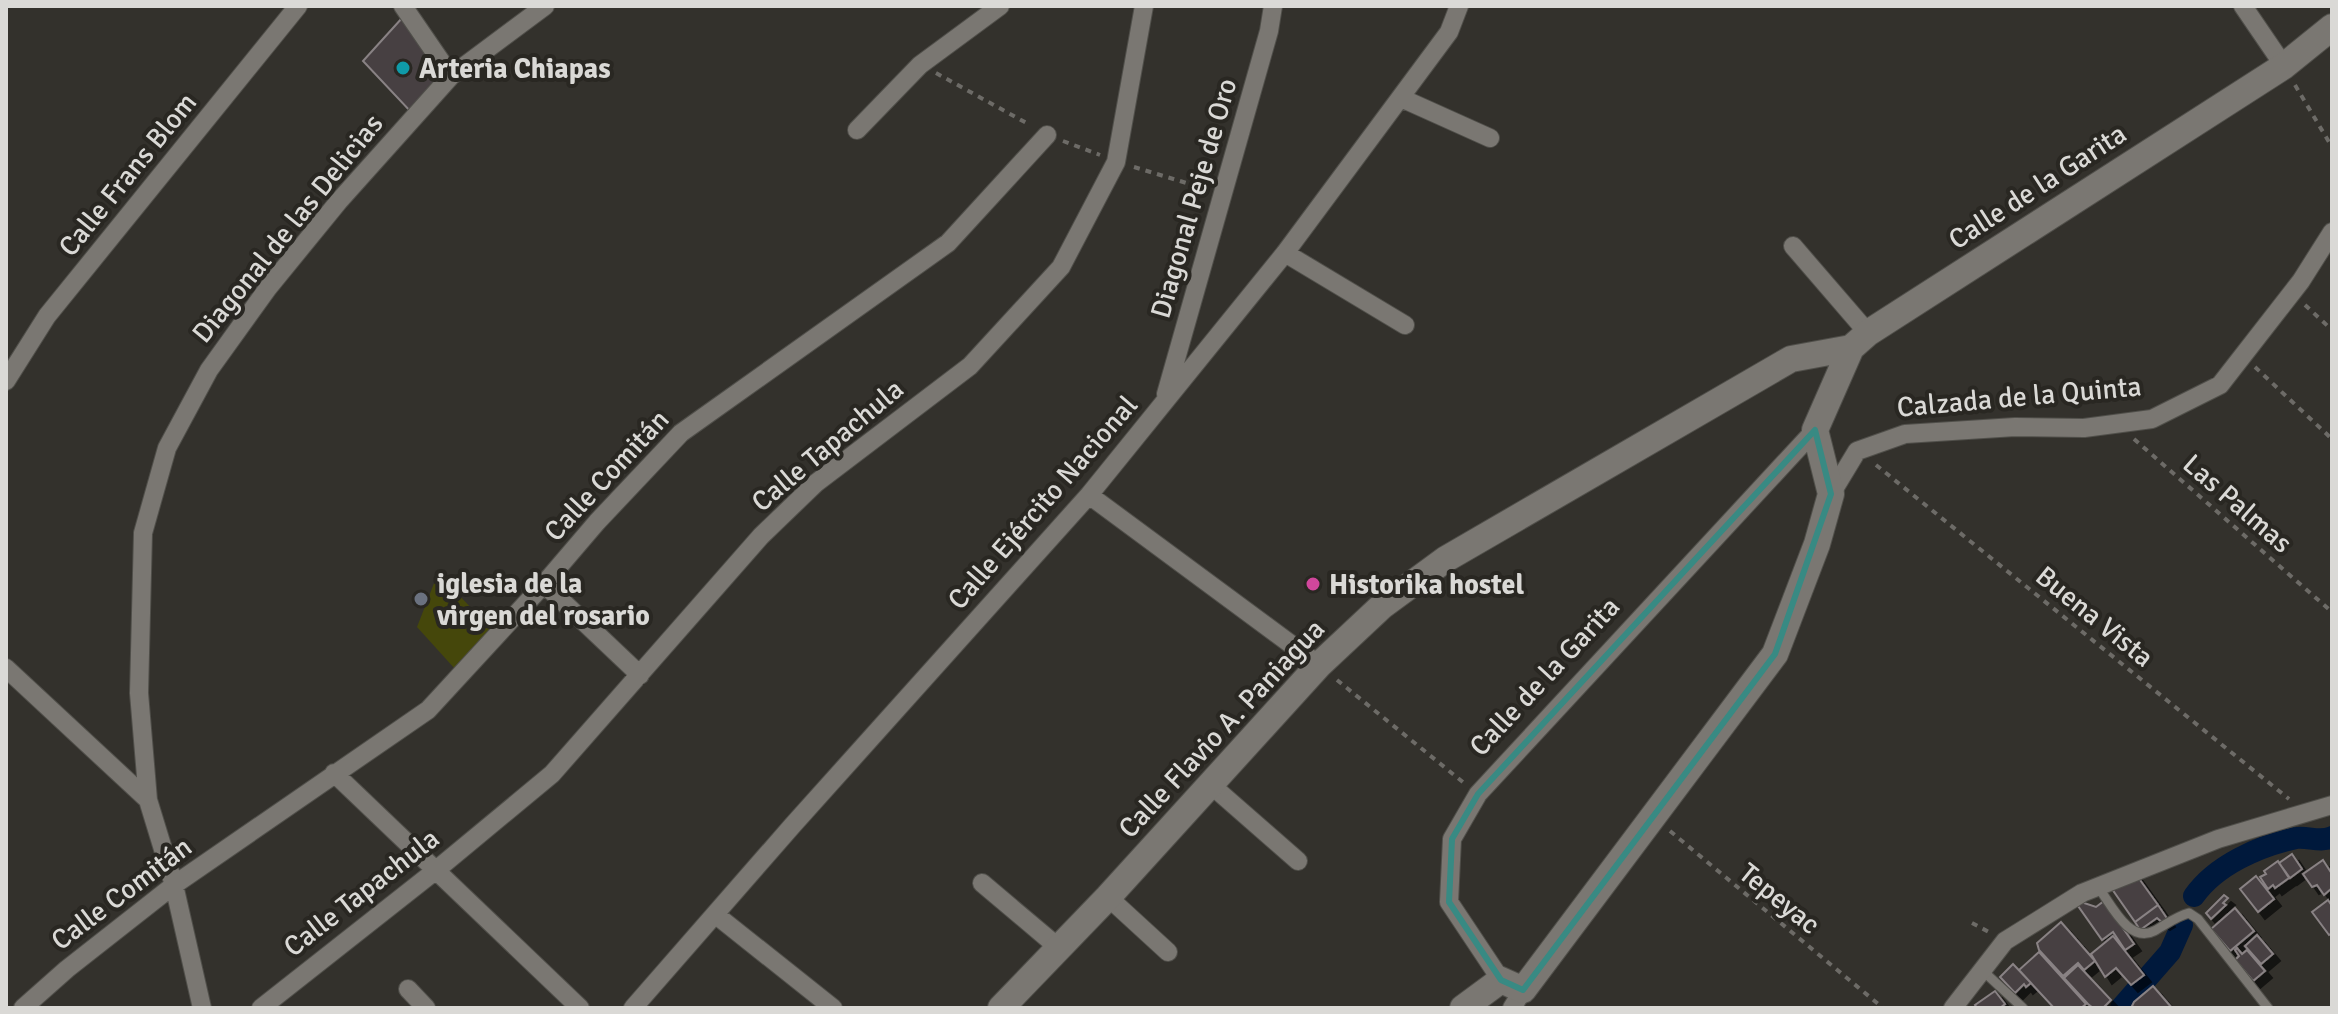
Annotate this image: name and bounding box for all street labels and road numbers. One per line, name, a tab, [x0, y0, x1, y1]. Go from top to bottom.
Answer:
street label: Diagonal Peje de Oro	[1143, 74, 1244, 322]
street label: Calle Frans Blom	[51, 86, 204, 263]
street label: Diagonal de las Delicias	[185, 107, 390, 350]
street label: Calle de la Garita	[1942, 117, 2133, 257]
street label: Calzada de la Quinta	[1895, 369, 2143, 425]
street label: Calle Tapachula	[745, 372, 911, 519]
street label: Calle Ejército Nacional	[941, 389, 1145, 616]
street label: Calle Comitán	[537, 403, 676, 548]
street label: Las Palmas	[2176, 447, 2299, 560]
street label: Buena Vista	[2029, 559, 2160, 675]
street label: Calle de la Garita	[1462, 590, 1627, 763]
street label: Calle Flavio A. Paniagua	[1112, 612, 1332, 845]
street label: Calle Tapachula	[277, 822, 446, 964]
street label: Calle Comitán	[45, 830, 199, 958]
street label: Tepeyac	[1732, 856, 1827, 942]

